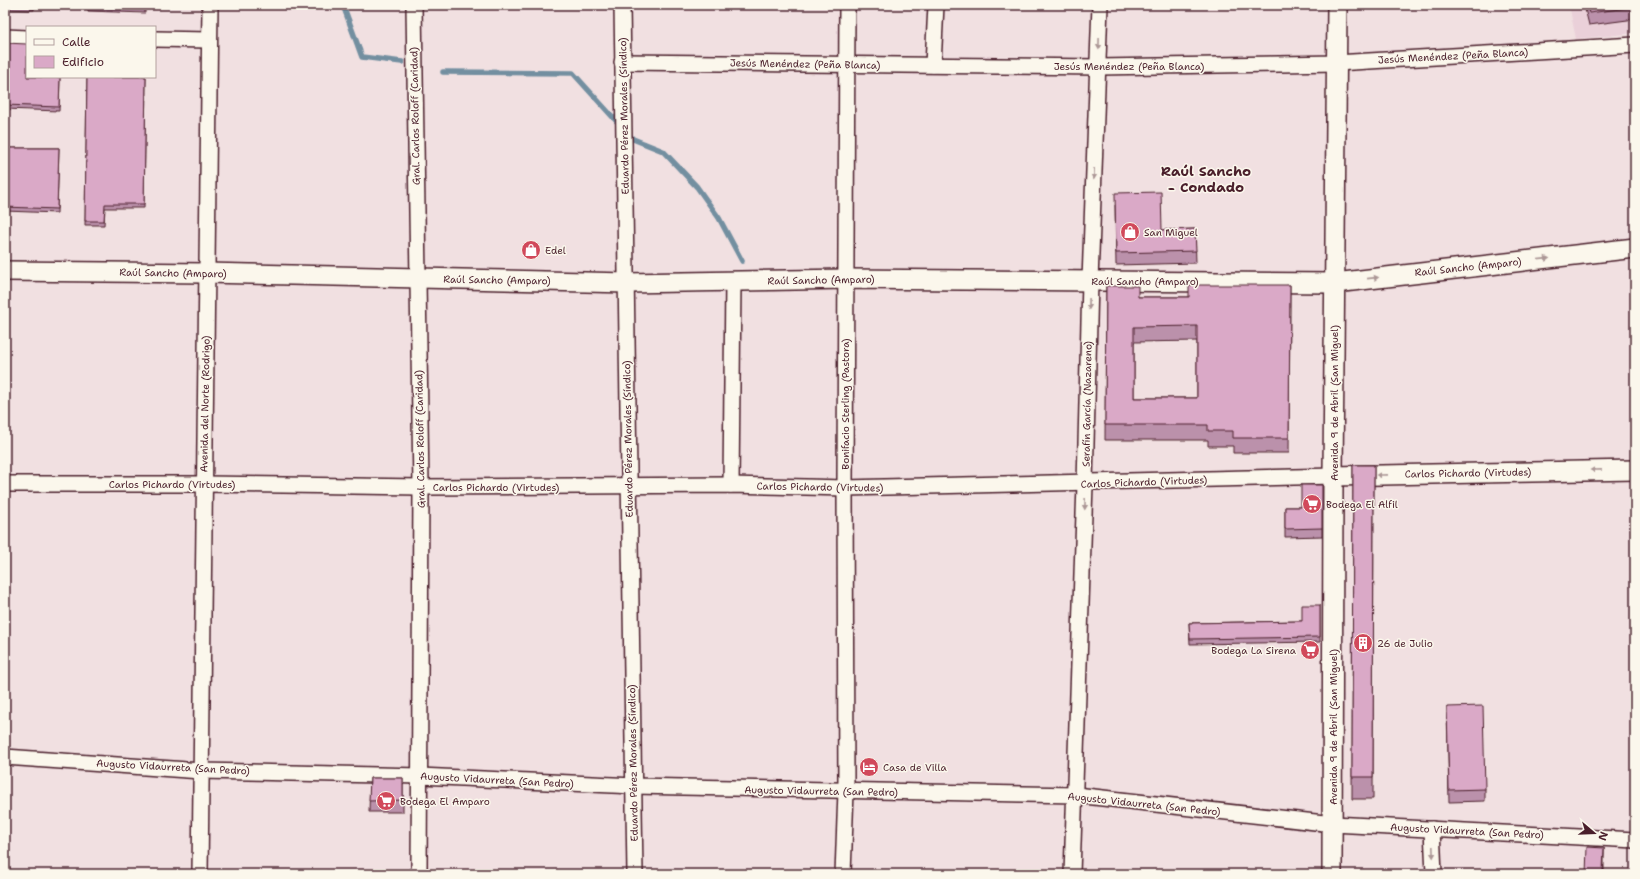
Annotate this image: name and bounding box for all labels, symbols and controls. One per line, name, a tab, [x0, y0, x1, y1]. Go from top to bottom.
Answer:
legend	[26, 26, 156, 78]
text: Calle	[62, 34, 91, 50]
street label: Eduardo Pérez Morales (Síndico)	[616, 37, 632, 195]
one-way arrow	[1096, 38, 1102, 51]
street label: Jesús Menéndez (Peña Blanca)	[1377, 46, 1529, 66]
street label: Gral. Carlos Roloff (Caridad)	[407, 47, 423, 185]
text: Edificio	[62, 54, 104, 70]
street label: Jesús Menéndez (Peña Blanca)	[730, 56, 880, 72]
street label: Jesús Menéndez (Peña Blanca)	[1054, 60, 1204, 73]
district label: Raúl Sancho - Condado	[1161, 162, 1251, 196]
one-way arrow	[1091, 168, 1097, 181]
shop icon: San Miguel	[1119, 221, 1141, 243]
place label: San Miguel	[1144, 226, 1198, 239]
shop icon: Edel	[520, 239, 542, 261]
place label: Edel	[545, 244, 566, 257]
street label: Raúl Sancho (Amparo)	[1414, 255, 1522, 279]
one-way arrow	[1538, 255, 1550, 262]
street label: Raúl Sancho (Amparo)	[119, 266, 227, 280]
street label: Raúl Sancho (Amparo)	[443, 273, 551, 287]
street label: Raúl Sancho (Amparo)	[767, 273, 875, 287]
street label: Raúl Sancho (Amparo)	[1091, 275, 1199, 288]
one-way arrow	[1367, 275, 1379, 281]
one-way arrow	[1086, 298, 1092, 311]
street label: Avenida 9 de Abril (San Miguel)	[1328, 325, 1341, 481]
street label: Avenida del Norte (Rodrigo)	[197, 335, 213, 473]
street label: Bonifacio Sterling (Pastora)	[839, 338, 852, 470]
street label: Serafín García (Nazareno)	[1079, 341, 1095, 467]
street label: Eduardo Pérez Morales (Síndico)	[620, 360, 636, 518]
street label: Gral. Carlos Roloff (Caridad)	[412, 370, 428, 508]
street label: Carlos Pichardo (Virtudes)	[1405, 465, 1531, 481]
one-way arrow	[1590, 467, 1602, 474]
one-way arrow	[1375, 472, 1388, 478]
street label: Carlos Pichardo (Virtudes)	[1080, 473, 1208, 491]
street label: Carlos Pichardo (Virtudes)	[109, 478, 235, 491]
street label: Carlos Pichardo (Virtudes)	[757, 479, 883, 495]
street label: Carlos Pichardo (Virtudes)	[433, 481, 559, 494]
supermarket icon: Bodega El Alfil	[1301, 493, 1323, 515]
one-way arrow	[1081, 498, 1088, 510]
place label: Bodega El Alfil	[1326, 498, 1398, 511]
building icon: 26 de Julio	[1352, 632, 1374, 654]
place label: 26 de Julio	[1377, 637, 1433, 650]
supermarket icon: Bodega La Sirena	[1299, 639, 1321, 661]
place label: Bodega La Sirena	[1211, 644, 1297, 657]
street label: Avenida 9 de Abril (San Miguel)	[1327, 649, 1340, 805]
street label: Eduardo Pérez Morales (Síndico)	[625, 684, 641, 842]
street label: Augusto Vidaurreta (San Pedro)	[96, 756, 250, 778]
hotel icon: Casa de Villa	[858, 756, 880, 778]
place label: Casa de Villa	[883, 761, 947, 774]
street label: Augusto Vidaurreta (San Pedro)	[420, 769, 574, 791]
street label: Augusto Vidaurreta (San Pedro)	[744, 783, 898, 799]
supermarket icon: Bodega El Amparo	[375, 790, 397, 812]
street label: Augusto Vidaurreta (San Pedro)	[1067, 790, 1221, 818]
place label: Bodega El Amparo	[400, 795, 490, 808]
north arrow	[1574, 813, 1614, 853]
street label: Augusto Vidaurreta (San Pedro)	[1390, 820, 1544, 842]
text: N	[1594, 830, 1611, 843]
one-way arrow	[1430, 846, 1436, 859]

